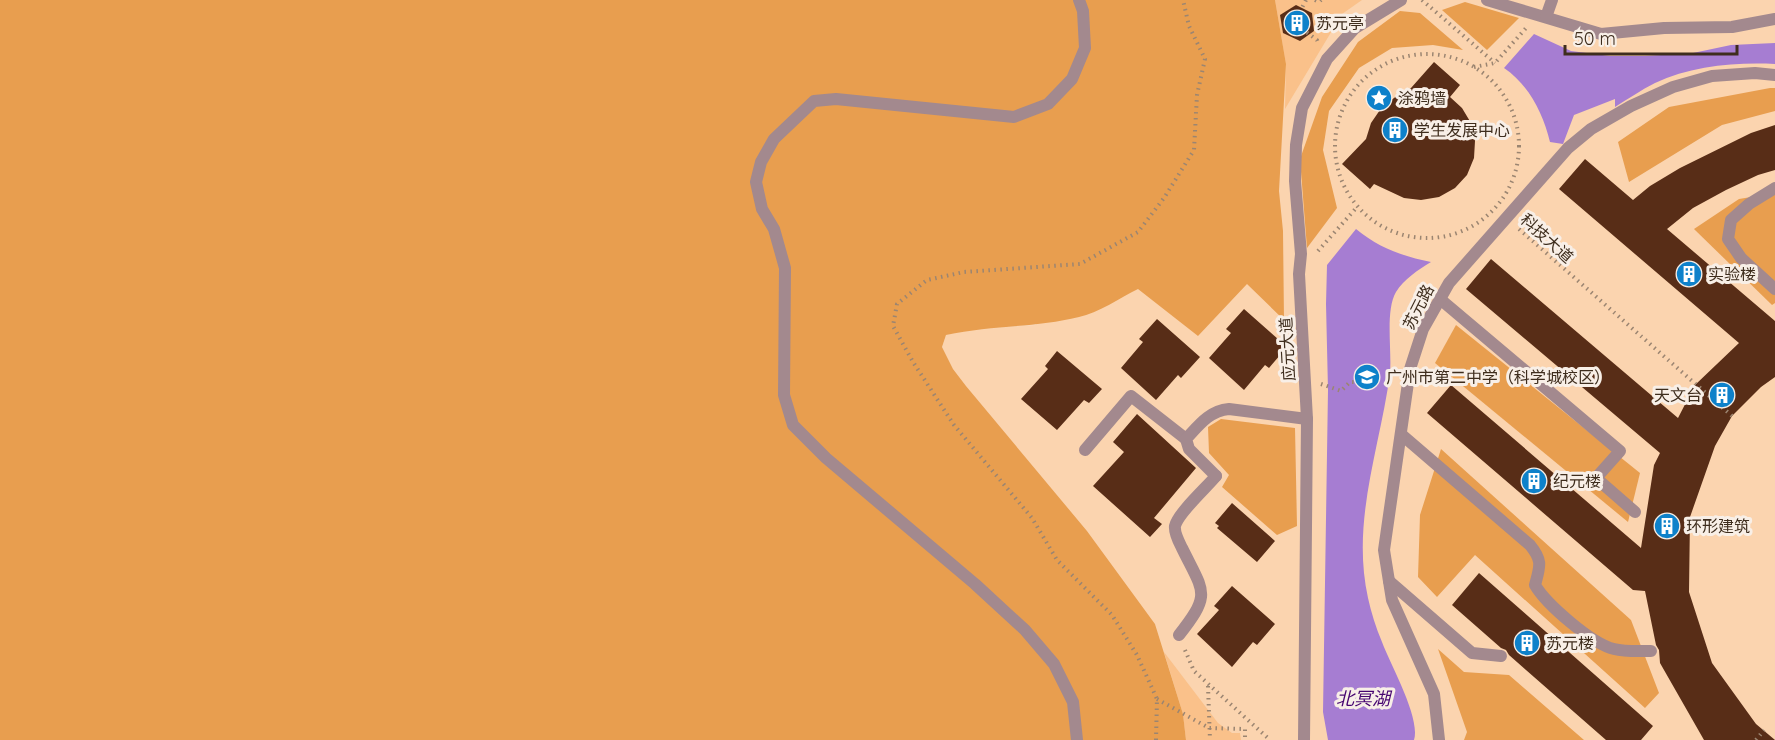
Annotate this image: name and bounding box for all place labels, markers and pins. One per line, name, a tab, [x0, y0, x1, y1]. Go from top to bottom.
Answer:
building icon: 苏元亭	[1282, 8, 1312, 38]
place label: 苏元亭	[1316, 13, 1364, 33]
place icon: 涂鸦墙	[1364, 83, 1394, 113]
place label: 涂鸦墙	[1398, 88, 1446, 108]
building icon: 学生发展中心	[1380, 115, 1410, 145]
place label: 学生发展中心	[1414, 120, 1510, 140]
building icon: 实验楼	[1674, 259, 1704, 289]
place label: 实验楼	[1708, 264, 1756, 284]
school or university icon: 广州市第二中学（科学城校区）	[1352, 362, 1382, 392]
place label: 广州市第二中学（科学城校区）	[1386, 367, 1610, 387]
building icon: 天文台	[1707, 380, 1737, 410]
place label: 天文台	[1654, 385, 1702, 405]
building icon: 纪元楼	[1519, 466, 1549, 496]
place label: 纪元楼	[1553, 471, 1601, 491]
building icon: 环形建筑	[1652, 511, 1682, 541]
place label: 环形建筑	[1686, 516, 1750, 536]
building icon: 苏元楼	[1512, 628, 1542, 658]
place label: 苏元楼	[1546, 633, 1594, 653]

